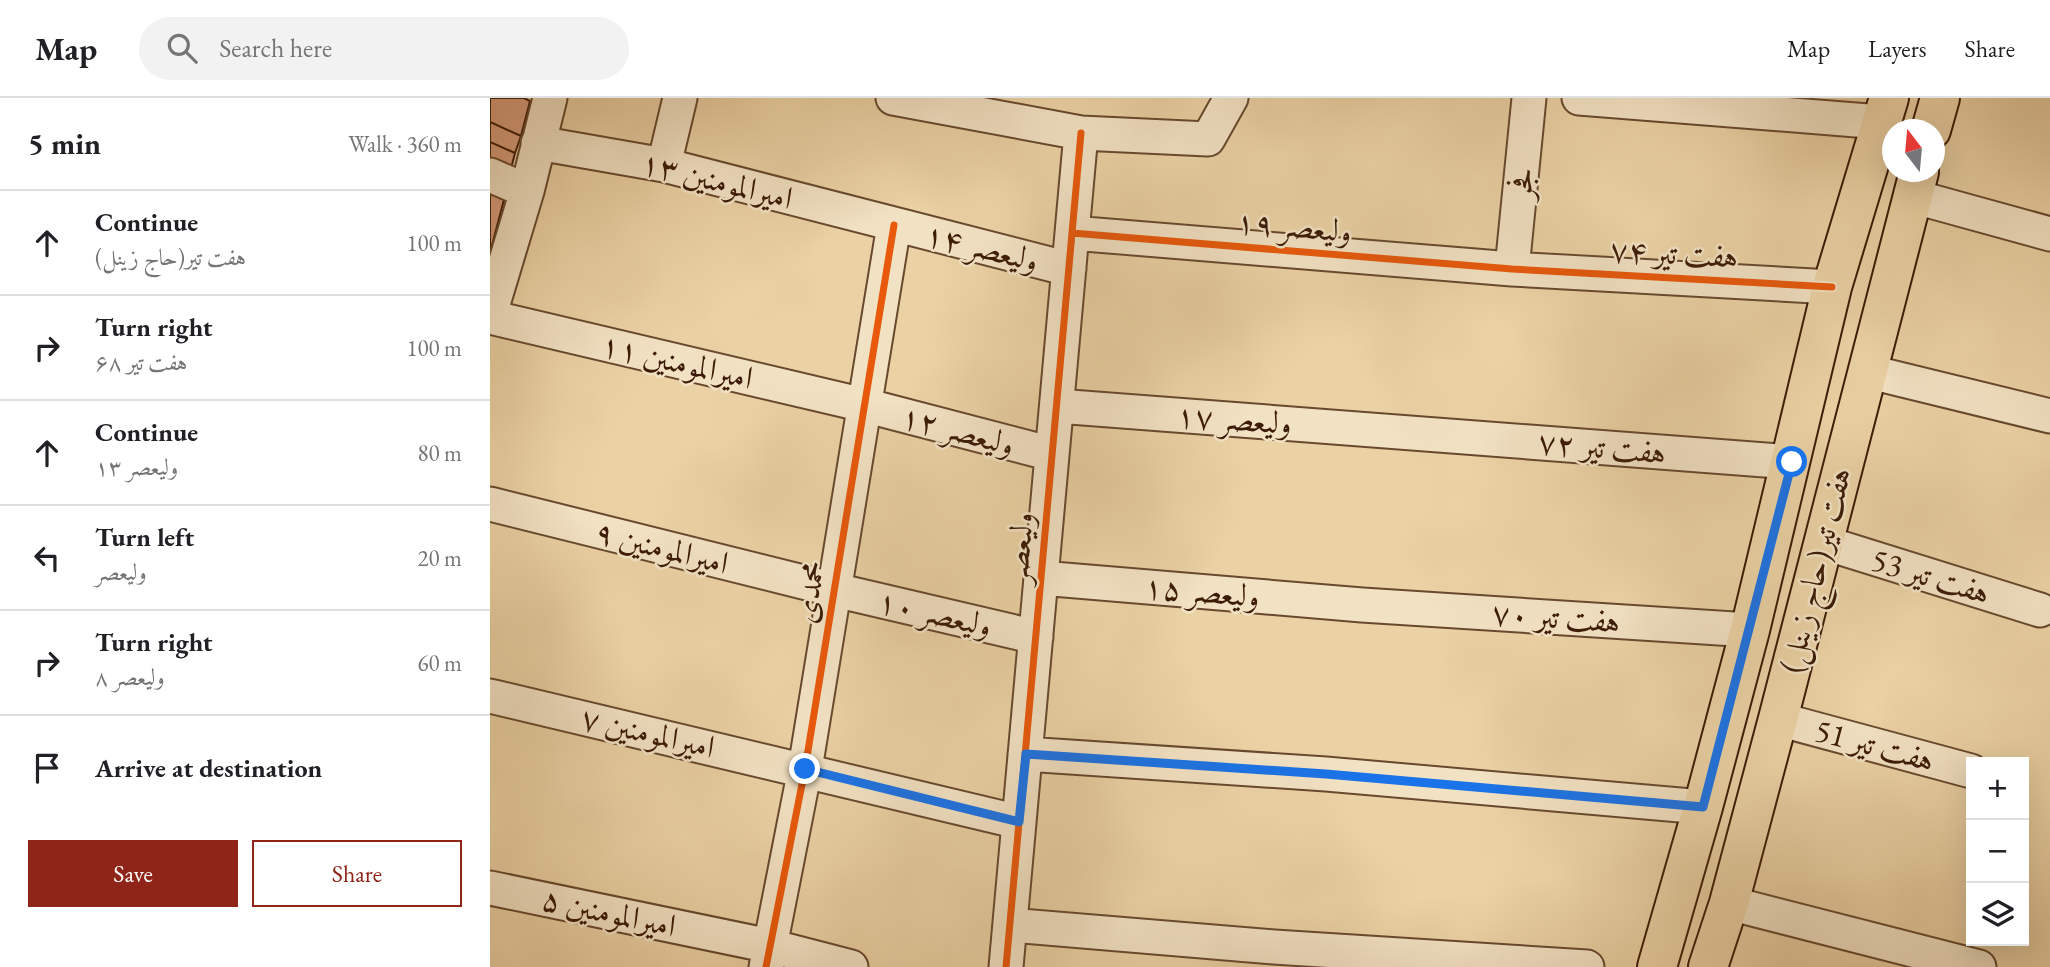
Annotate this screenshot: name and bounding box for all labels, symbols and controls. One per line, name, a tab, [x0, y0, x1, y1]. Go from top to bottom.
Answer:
search box	[139, 17, 629, 80]
text: Map	[35, 27, 97, 70]
icon: search	[163, 29, 201, 67]
text: Search here	[219, 31, 332, 65]
text: Map	[1787, 33, 1830, 64]
text: Layers	[1868, 33, 1927, 64]
text: Share	[1965, 33, 2015, 64]
north arrow	[1882, 119, 1945, 182]
text: 5 min	[28, 124, 101, 163]
text: Walk · 360 m	[348, 129, 462, 159]
street label: امیرالمومنین ۱۳	[637, 141, 797, 219]
street label: فجر	[1498, 165, 1544, 204]
street label: ولیعصر ۱۹	[1234, 200, 1354, 252]
text: Continue	[95, 205, 198, 239]
street label: ولیعصر ۱۴	[921, 213, 1043, 281]
icon: ahead	[28, 224, 66, 262]
text: 100 m	[406, 228, 462, 258]
street label: هفت تیر ۷۴	[1609, 229, 1739, 277]
text: هفت تیر(حاج زینل)	[95, 242, 246, 272]
text: Turn right	[95, 310, 213, 344]
street label: امیرالمومنین ۱۱	[597, 323, 757, 399]
icon: right	[28, 329, 66, 367]
text: 100 m	[406, 333, 462, 363]
text: هفت تیر ۶۸	[95, 347, 188, 377]
street label: ولیعصر ۱۷	[1175, 394, 1293, 444]
street label: ولیعصر ۱۲	[897, 395, 1019, 465]
text: Continue	[95, 415, 198, 449]
street label: هفت تیر ۷۲	[1536, 420, 1668, 474]
icon: ahead	[28, 434, 66, 472]
text: 80 m	[417, 438, 462, 468]
route start	[1776, 446, 1807, 477]
text: ولیعصر ۱۳	[95, 452, 178, 482]
street label: هفت تیر(حاج زینل)	[1769, 463, 1868, 679]
street label: امیرالمومنین ۹	[591, 510, 733, 584]
street label: ولیعصر	[995, 510, 1043, 589]
text: Turn left	[95, 520, 194, 554]
street label: هفت تیر 53	[1867, 538, 1995, 614]
icon: left	[28, 539, 66, 577]
text: 20 m	[417, 543, 462, 573]
text: ولیعصر	[95, 557, 147, 587]
street label: محمدی	[783, 558, 835, 626]
street label: ولیعصر ۱۵	[1142, 565, 1262, 617]
street label: ولیعصر ۱۰	[874, 580, 996, 646]
street label: هفت تیر ۷۰	[1490, 592, 1622, 642]
text: Turn right	[95, 625, 213, 659]
icon: right	[28, 644, 66, 682]
text: 60 m	[417, 648, 462, 678]
text: ولیعصر ۸	[95, 662, 165, 692]
street label: امیرالمومنین ۷	[577, 696, 719, 768]
street label: هفت تیر 51	[1811, 709, 1939, 781]
icon: arrive	[28, 749, 66, 787]
text: Arrive at destination	[95, 751, 322, 785]
route end	[789, 753, 820, 784]
map controls	[1966, 757, 2029, 946]
button: +	[1966, 757, 2029, 820]
button: −	[1966, 820, 2029, 883]
button: Save	[28, 840, 238, 907]
button: Share	[252, 840, 462, 907]
street label: امیرالمومنین ۵	[538, 877, 680, 947]
button: layers	[1966, 883, 2029, 946]

